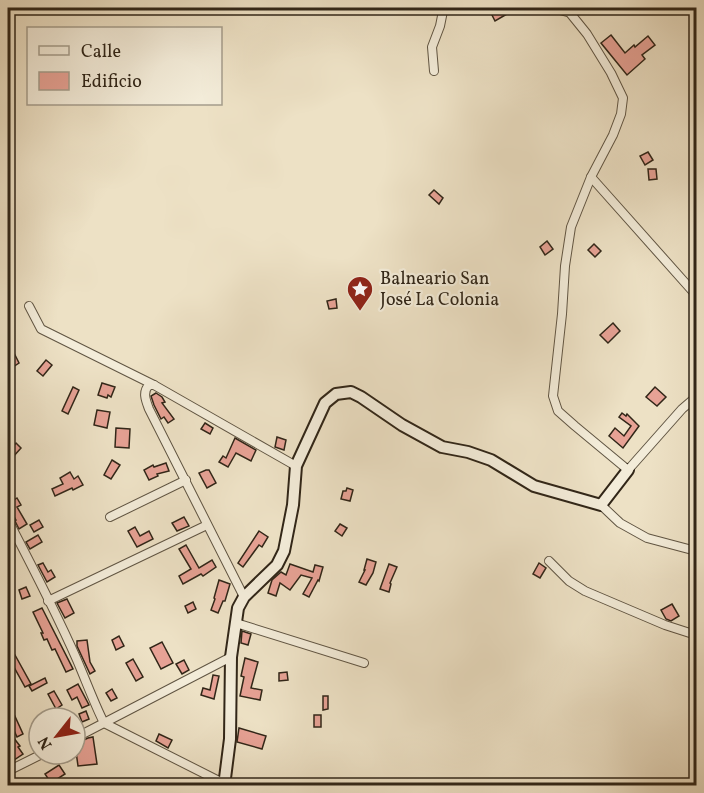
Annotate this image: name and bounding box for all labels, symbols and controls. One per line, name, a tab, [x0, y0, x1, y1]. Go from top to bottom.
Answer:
legend	[27, 27, 222, 105]
text: Calle	[81, 40, 121, 65]
text: Edificio	[81, 70, 142, 95]
place label: Balneario San José La Colonia	[380, 267, 499, 313]
place icon: Balneario San José La Colonia	[345, 274, 375, 312]
north arrow	[27, 706, 87, 766]
text: N	[33, 732, 58, 753]

